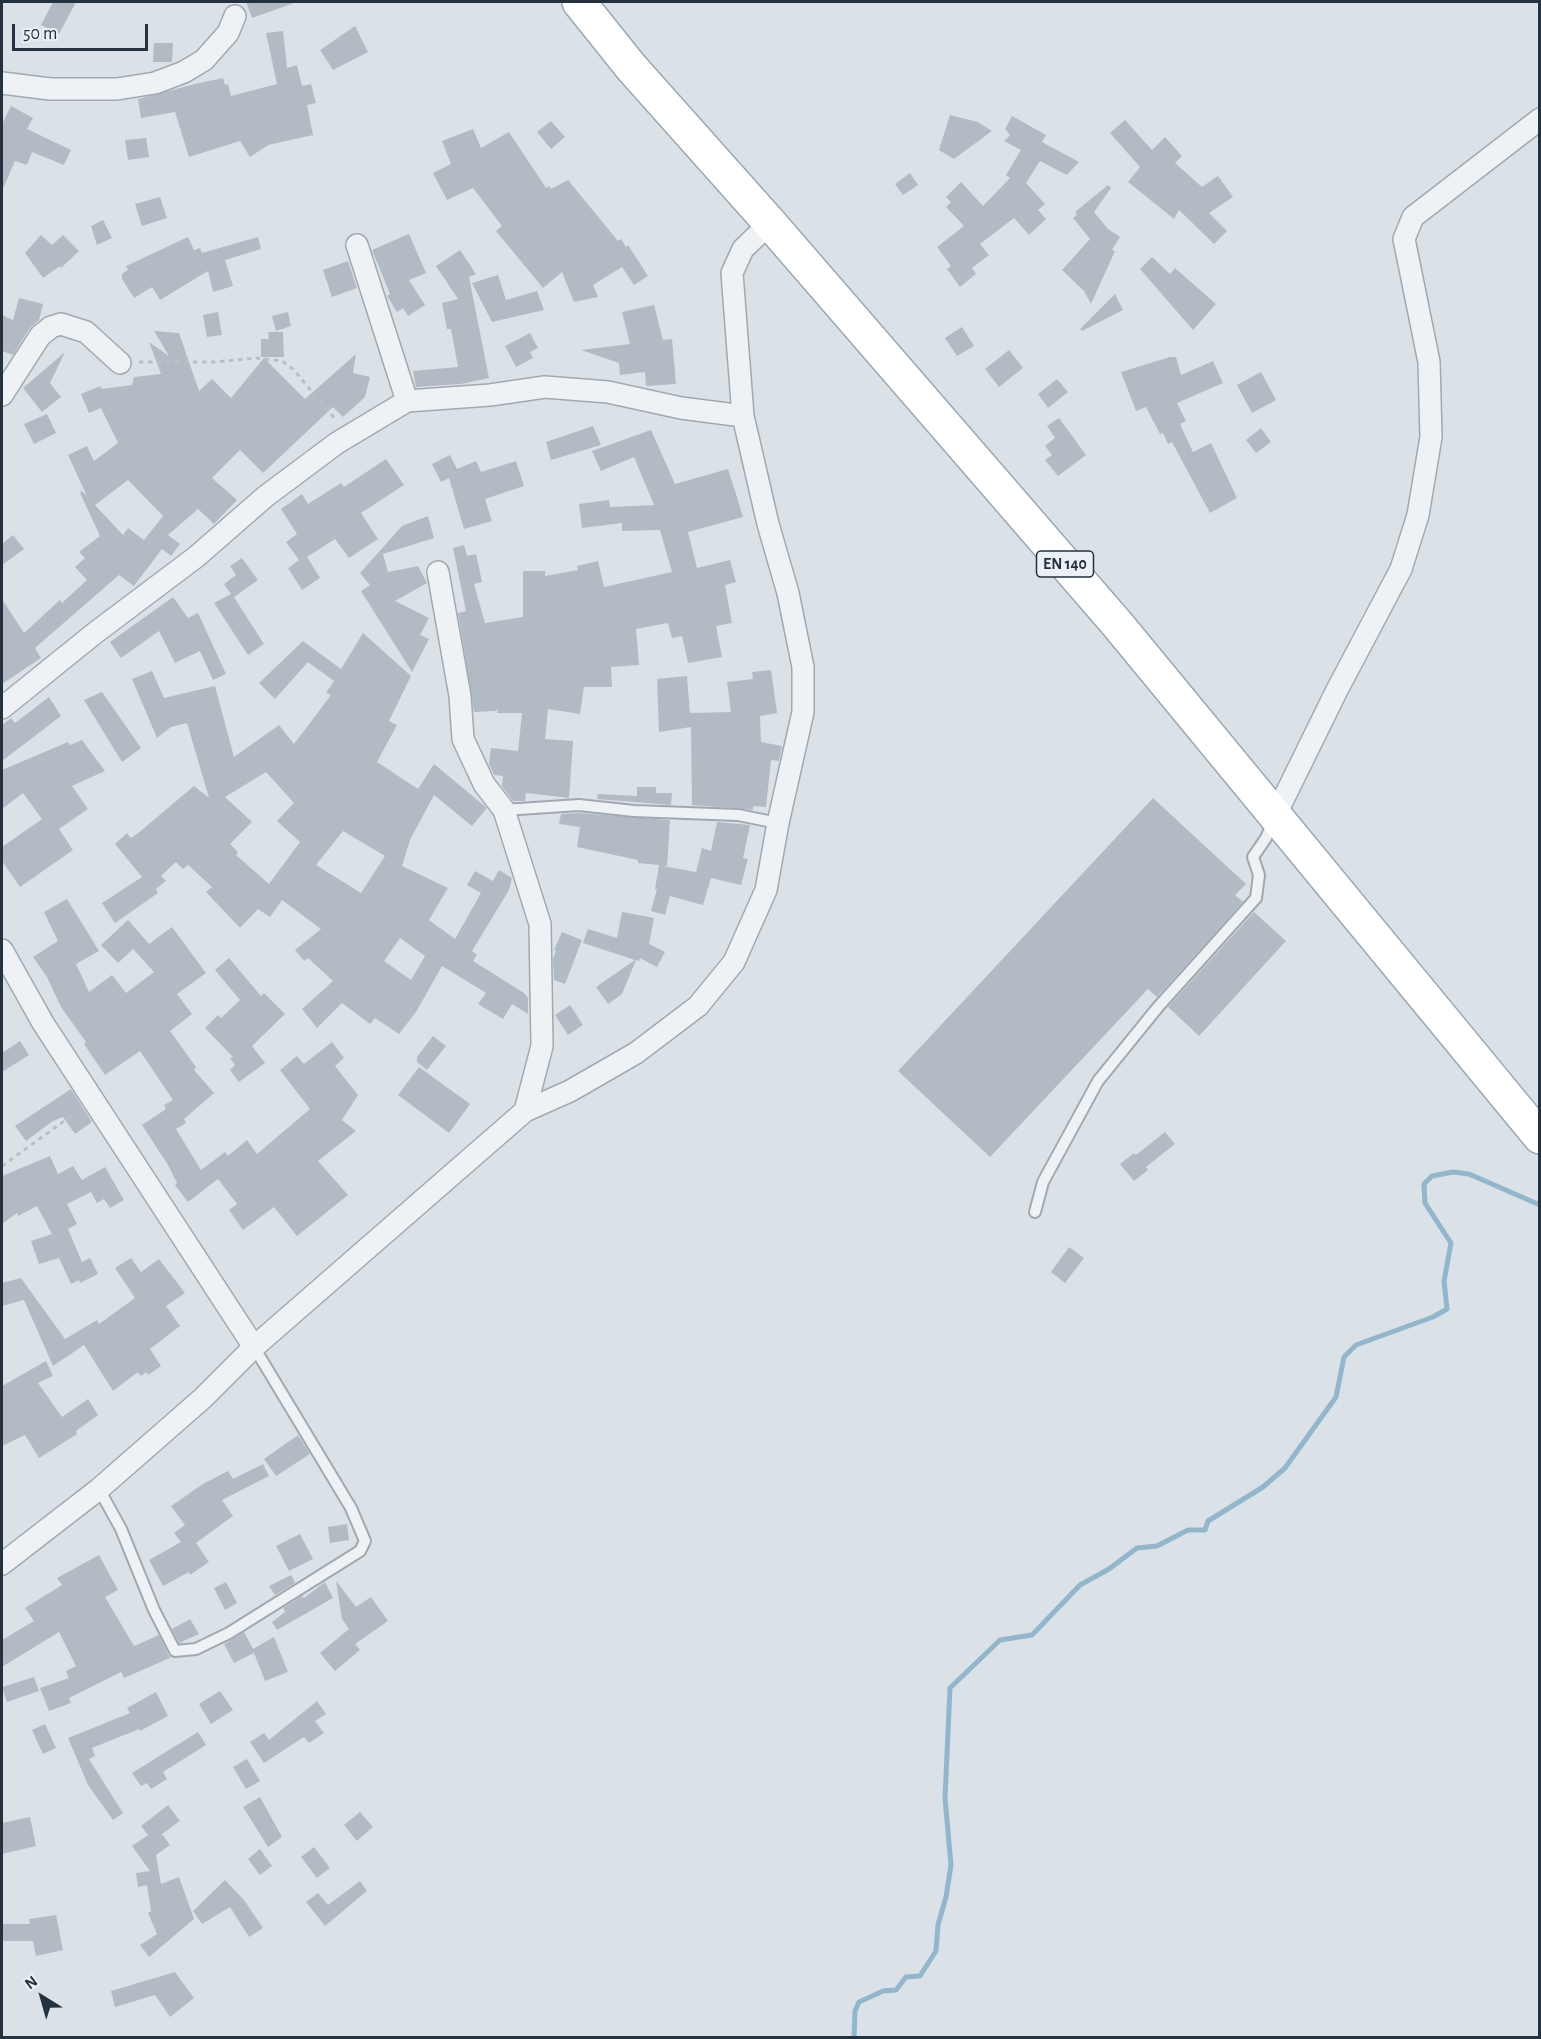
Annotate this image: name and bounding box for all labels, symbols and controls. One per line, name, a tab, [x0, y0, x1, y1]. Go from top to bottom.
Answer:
scale bar	[15, 12, 152, 50]
text: 50 m	[23, 25, 57, 43]
road number: EN 140	[1036, 551, 1094, 577]
north arrow	[12, 1967, 72, 2027]
text: N	[22, 1973, 40, 1992]

